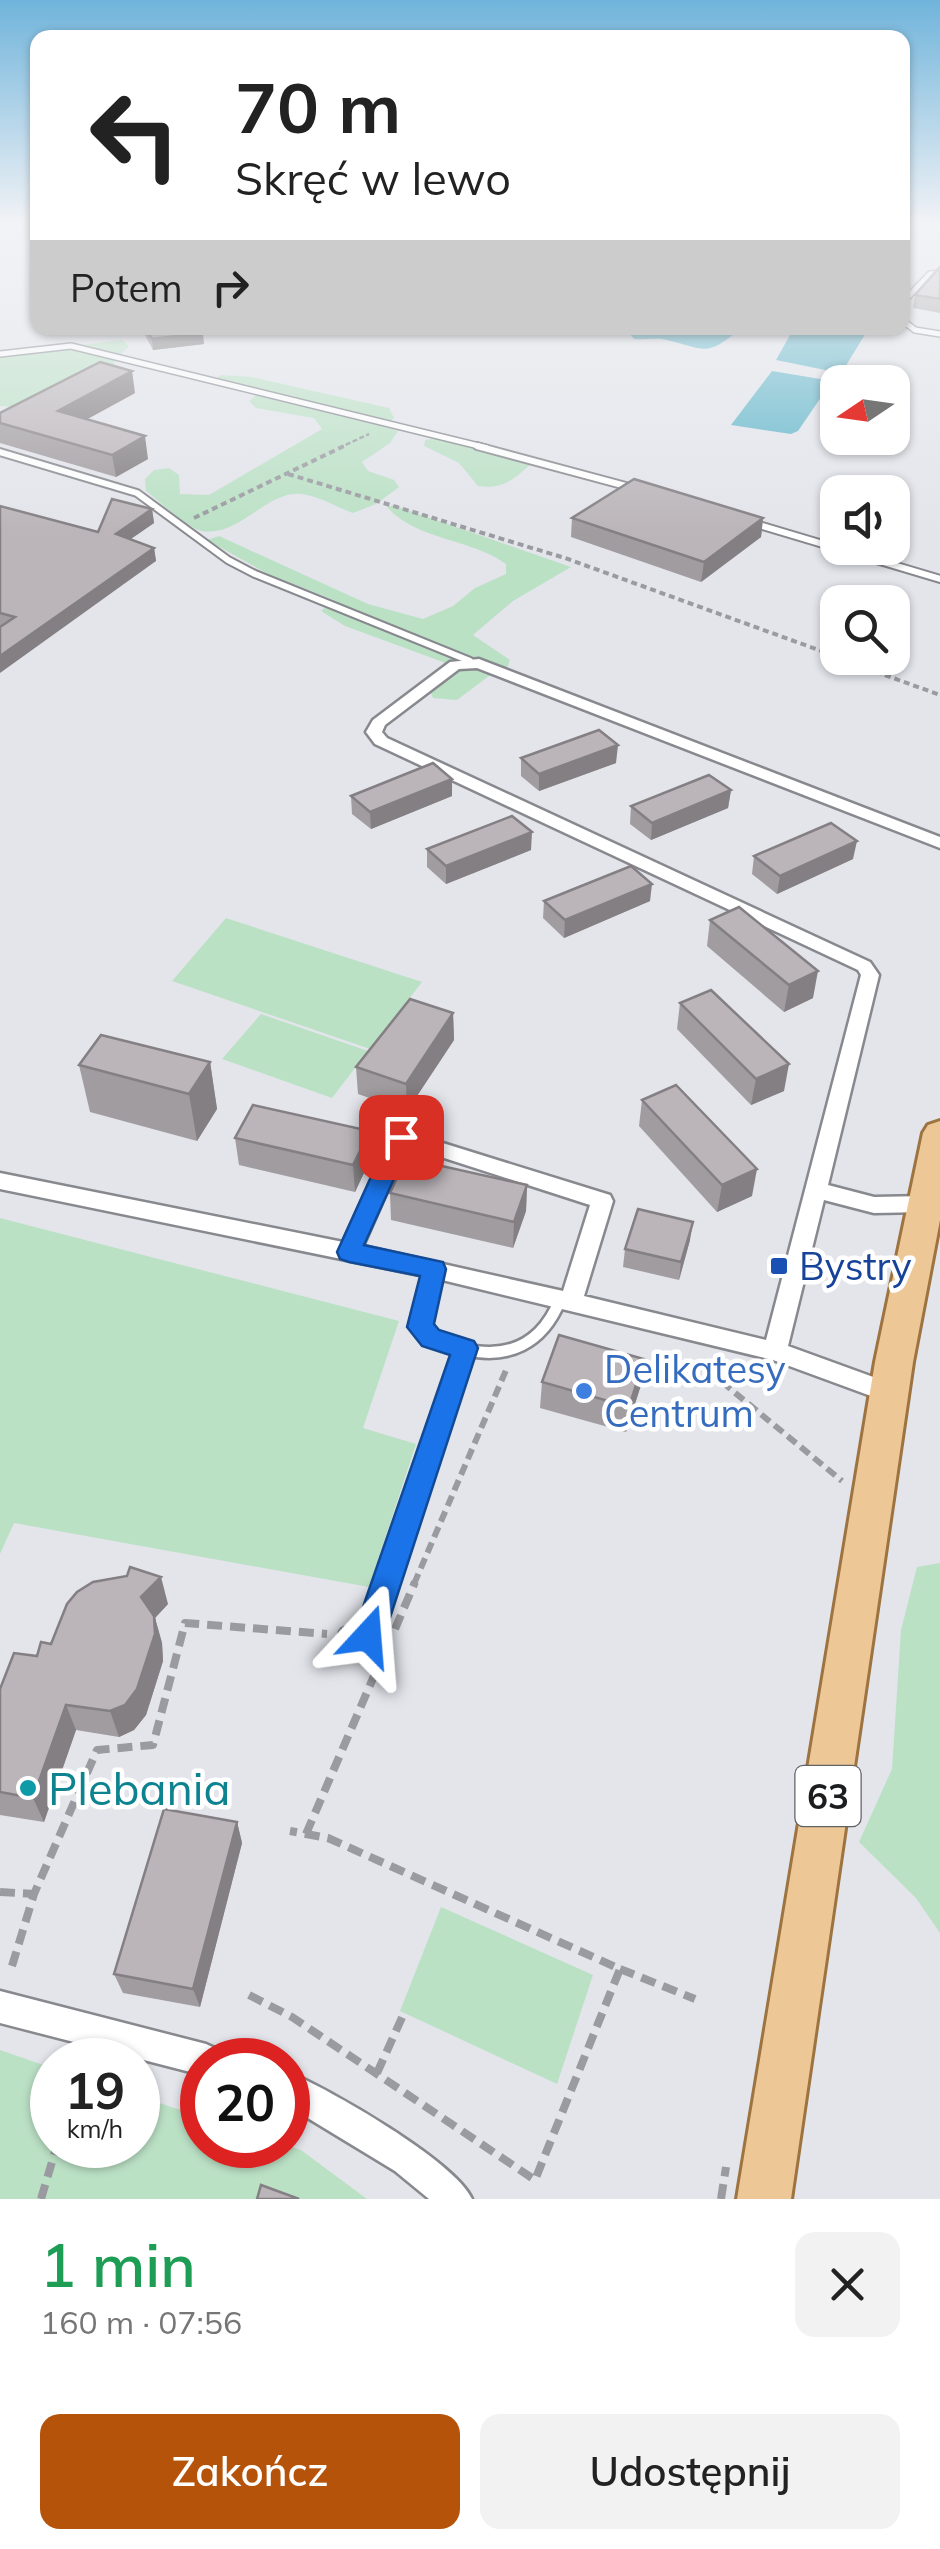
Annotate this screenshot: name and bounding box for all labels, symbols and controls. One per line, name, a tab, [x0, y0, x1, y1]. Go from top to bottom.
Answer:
text: 70 m	[235, 63, 401, 151]
icon: left	[70, 70, 200, 200]
text: Skręć w lewo	[235, 150, 511, 206]
icon: right	[203, 260, 258, 315]
text: Potem	[70, 264, 183, 312]
north arrow	[820, 365, 910, 455]
map controls	[820, 365, 910, 675]
button: sound	[820, 475, 910, 565]
button: search	[820, 585, 910, 675]
pin	[359, 1095, 444, 1180]
icon: arrive	[374, 1110, 429, 1165]
place label: Bystry	[799, 1242, 912, 1290]
marker: Bystry	[768, 1255, 790, 1277]
place label: Delikatesy Centrum	[604, 1345, 786, 1437]
marker: Delikatesy Centrum	[573, 1380, 595, 1402]
position arrow	[316, 1584, 420, 1688]
place label: Plebania	[48, 1760, 231, 1816]
road number: 63	[796, 1766, 860, 1826]
marker: Plebania	[17, 1777, 39, 1799]
speed limit sign: 20	[180, 2038, 310, 2168]
text: 19	[65, 2059, 125, 2122]
text: km/h	[67, 2113, 123, 2144]
text: 1 min	[40, 2227, 196, 2302]
button: close	[795, 2232, 900, 2337]
text: 160 m · 07:56	[40, 2302, 242, 2342]
button: Zakończ	[40, 2414, 460, 2529]
button: Udostępnij	[480, 2414, 900, 2529]

